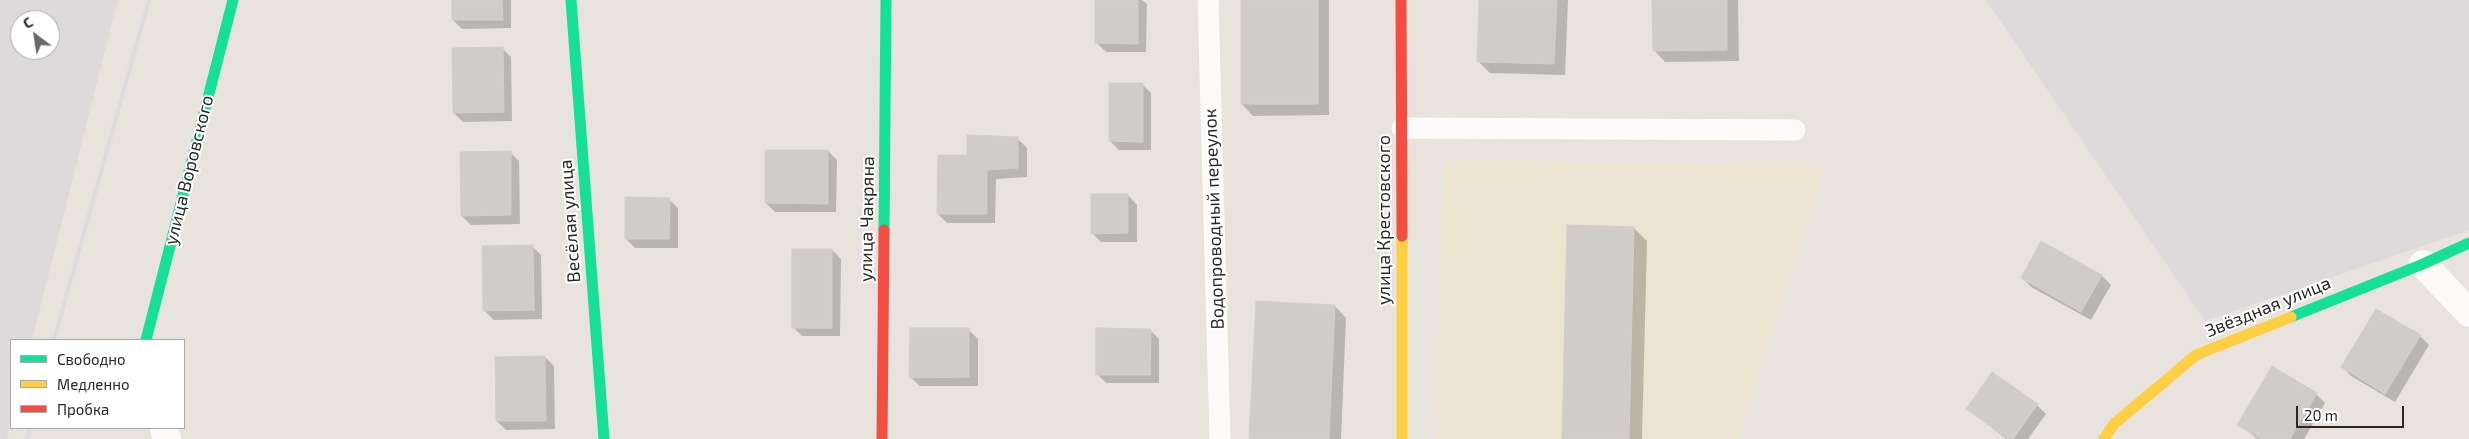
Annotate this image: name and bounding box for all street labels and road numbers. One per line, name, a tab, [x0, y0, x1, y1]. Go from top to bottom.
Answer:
street label: улица Воровского	[160, 93, 218, 247]
street label: Водопроводный переулок	[1199, 108, 1229, 330]
street label: улица Крестовского	[1373, 135, 1395, 305]
street label: улица Чакряна	[855, 156, 879, 282]
street label: Весёлая улица	[555, 159, 585, 283]
street label: Звёздная улица	[2202, 272, 2334, 342]

